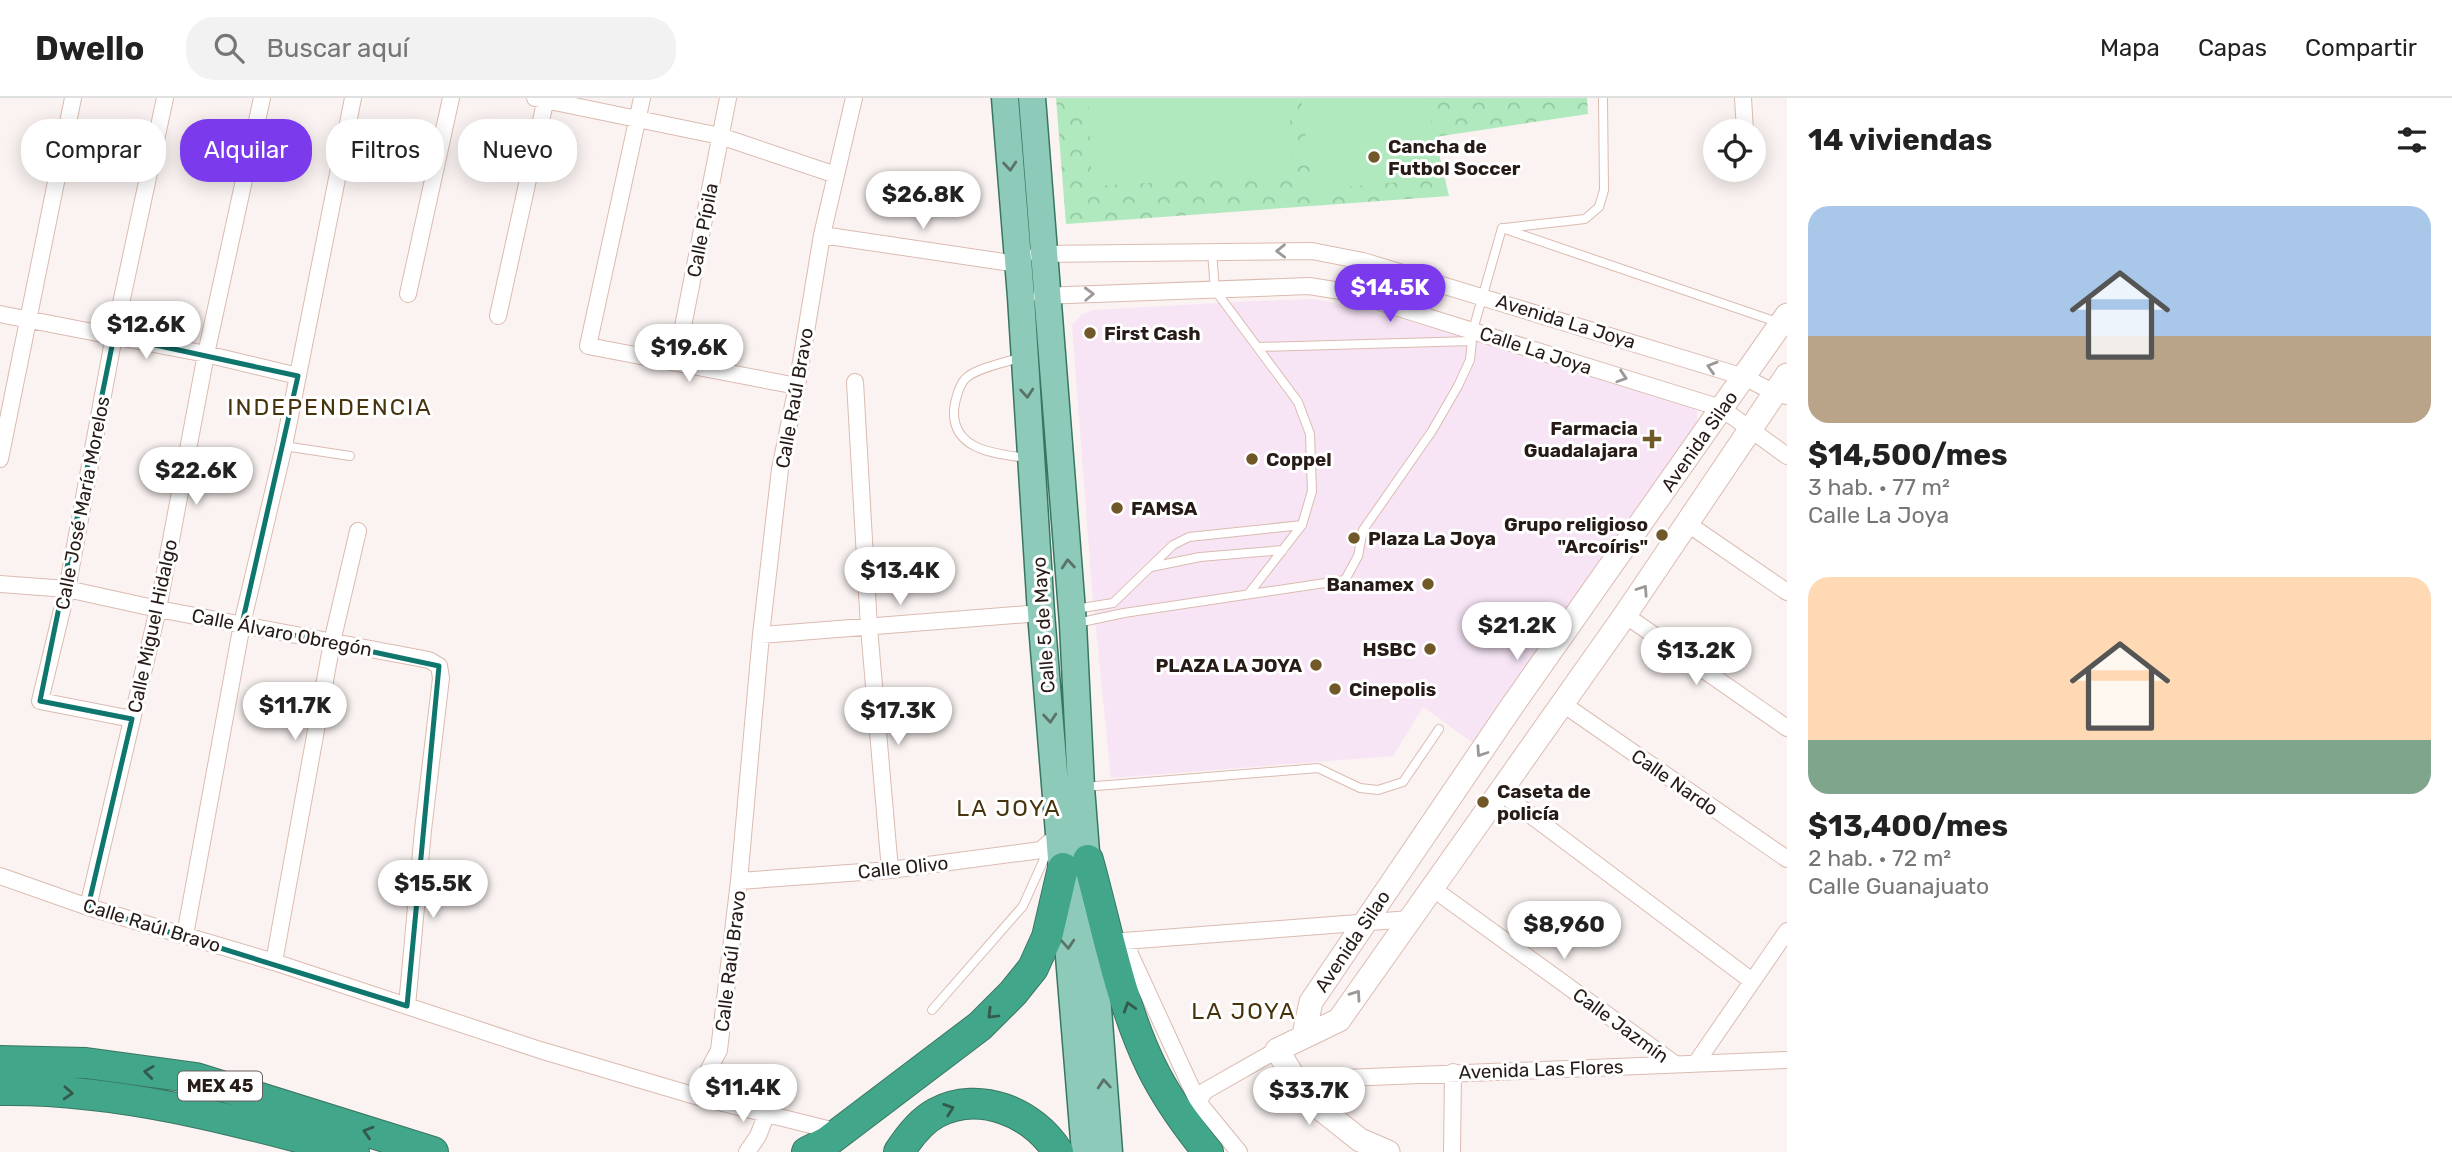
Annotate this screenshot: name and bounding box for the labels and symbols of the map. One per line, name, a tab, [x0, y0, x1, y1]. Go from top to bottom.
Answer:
place label: Cancha de Futbol Soccer	[1388, 135, 1521, 180]
marker: Cancha de Futbol Soccer	[1366, 149, 1382, 165]
one-way arrow	[1002, 161, 1017, 172]
pin: $26.8K	[866, 172, 980, 231]
street label: Calle Pípila	[682, 181, 723, 279]
one-way arrow	[1275, 243, 1286, 259]
pin: $14.5K	[1333, 264, 1447, 324]
one-way arrow	[1084, 287, 1095, 302]
street label: Avenida La Joya	[1493, 289, 1638, 354]
pin: $12.6K	[89, 302, 203, 361]
place label: First Cash	[1104, 322, 1201, 345]
street label: Calle La Joya	[1477, 322, 1595, 379]
pin: $19.6K	[632, 324, 746, 384]
marker: First Cash	[1082, 325, 1098, 341]
street label: Calle Raúl Bravo	[771, 326, 818, 470]
one-way arrow	[1707, 360, 1719, 375]
one-way arrow	[1616, 368, 1628, 383]
street label: Avenida Silao	[1656, 386, 1743, 496]
one-way arrow	[1019, 388, 1034, 399]
district label: INDEPENDENCIA	[227, 393, 433, 421]
street label: Calle José María Morelos	[50, 394, 114, 612]
place label: Farmacia Guadalajara	[1524, 417, 1638, 462]
marker: Farmacia Guadalajara	[1644, 431, 1660, 447]
pin: $22.6K	[139, 448, 253, 507]
place label: Coppel	[1266, 448, 1332, 471]
marker: Coppel	[1244, 451, 1260, 467]
place label: FAMSA	[1131, 497, 1198, 520]
marker: FAMSA	[1109, 500, 1125, 516]
place label: Grupo religioso "Arcoíris"	[1504, 513, 1648, 558]
place label: Plaza La Joya	[1368, 527, 1496, 550]
marker: Grupo religioso "Arcoíris"	[1654, 527, 1670, 543]
marker: Plaza La Joya	[1346, 530, 1362, 546]
street label: Calle Miguel Hidalgo	[123, 537, 182, 715]
pin: $13.4K	[843, 547, 957, 607]
street label: Calle 5 de Mayo	[1027, 556, 1060, 694]
one-way arrow	[1061, 558, 1076, 569]
place label: Banamex	[1326, 573, 1414, 596]
marker: Banamex	[1420, 576, 1436, 592]
one-way arrow	[1635, 584, 1648, 597]
pin: $21.2K	[1460, 602, 1574, 662]
street label: Calle Álvaro Obregón	[190, 604, 374, 661]
pin: $13.2K	[1639, 628, 1753, 687]
place label: HSBC	[1363, 638, 1416, 661]
marker: HSBC	[1422, 641, 1438, 657]
place label: PLAZA LA JOYA	[1155, 654, 1302, 677]
marker: PLAZA LA JOYA	[1308, 657, 1324, 673]
place label: Cinepolis	[1349, 678, 1436, 701]
marker: Cinepolis	[1327, 681, 1343, 697]
pin: $11.7K	[238, 682, 352, 742]
pin: $17.3K	[841, 688, 955, 747]
one-way arrow	[1042, 712, 1057, 723]
one-way arrow	[1477, 744, 1489, 757]
street label: Calle Nardo	[1627, 744, 1723, 821]
place label: Caseta de policía	[1497, 780, 1591, 825]
district label: LA JOYA	[956, 794, 1062, 822]
marker: Caseta de policía	[1475, 794, 1491, 810]
street label: Calle Olivo	[857, 851, 949, 884]
pin: $15.5K	[376, 860, 490, 920]
street label: Avenida Silao	[1310, 886, 1395, 997]
street label: Calle Raúl Bravo	[710, 889, 751, 1033]
street label: Calle Raúl Bravo	[80, 894, 223, 957]
pin: $8,960	[1507, 902, 1621, 961]
one-way arrow	[1060, 939, 1075, 950]
street label: Calle Jazmín	[1568, 983, 1673, 1068]
one-way arrow	[1348, 990, 1360, 1003]
district label: LA JOYA	[1191, 997, 1297, 1025]
one-way arrow	[1122, 1001, 1137, 1013]
one-way arrow	[988, 1005, 1001, 1018]
street label: Avenida Las Flores	[1458, 1055, 1624, 1084]
one-way arrow	[143, 1064, 155, 1079]
pin: $11.4K	[686, 1065, 800, 1124]
pin: $33.7K	[1252, 1068, 1366, 1127]
road number: MEX 45	[178, 1071, 262, 1100]
one-way arrow	[1097, 1078, 1112, 1089]
one-way arrow	[63, 1085, 74, 1100]
one-way arrow	[943, 1103, 955, 1117]
one-way arrow	[362, 1125, 374, 1140]

